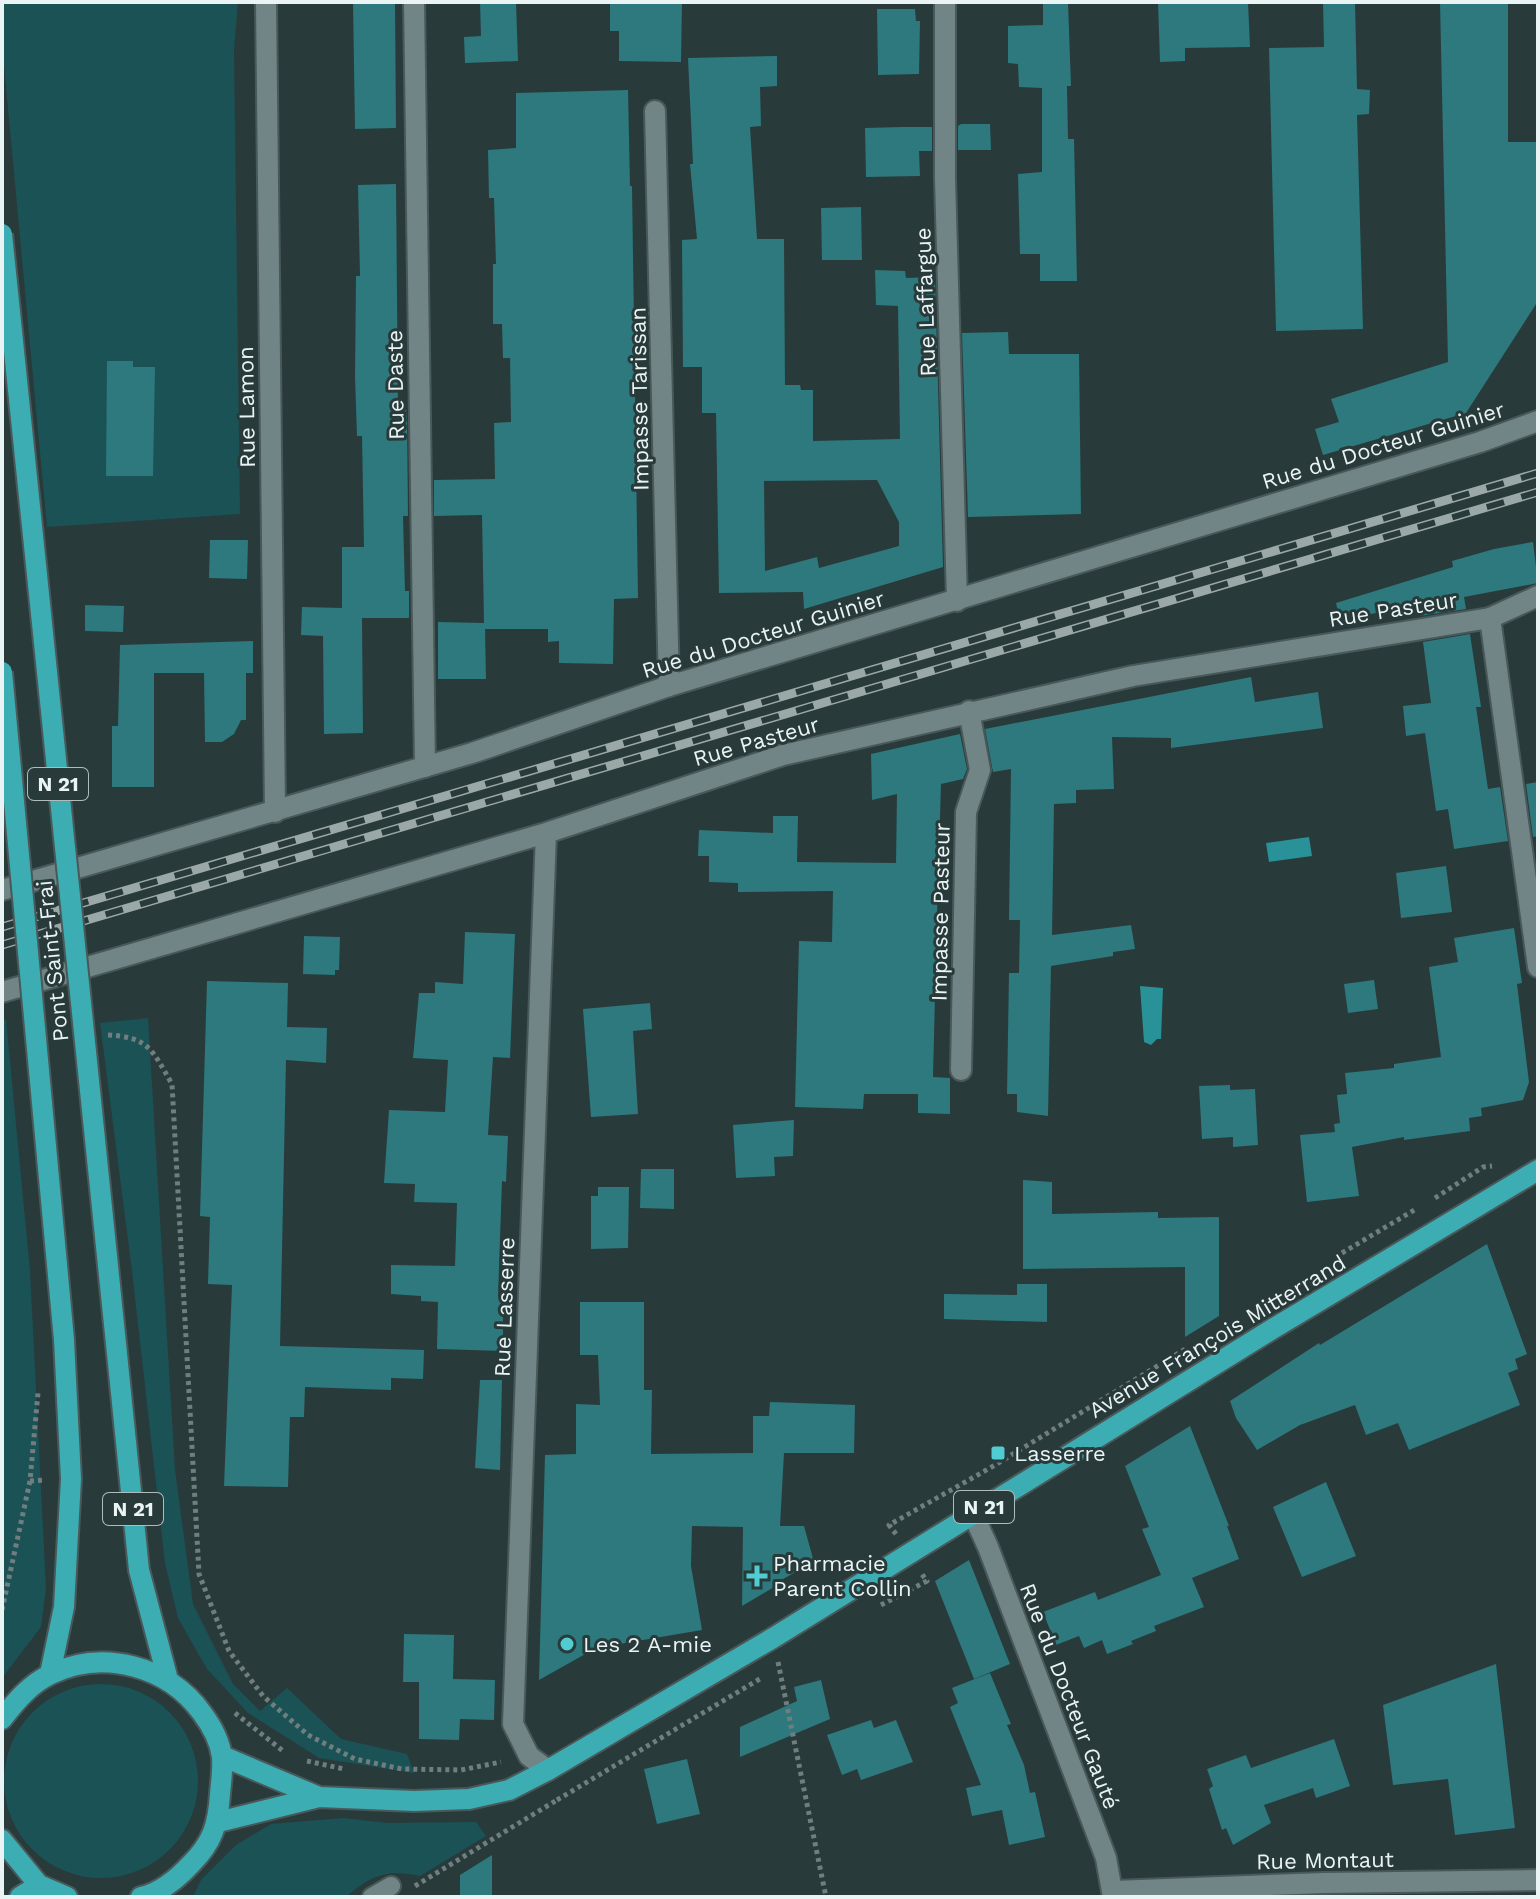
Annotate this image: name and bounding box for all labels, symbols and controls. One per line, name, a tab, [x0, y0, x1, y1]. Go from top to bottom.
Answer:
street label: Rue Laffargue	[910, 227, 941, 377]
street label: Impasse Tarissan	[625, 307, 654, 491]
street label: Rue Daste	[382, 330, 409, 440]
street label: Rue Lamon	[233, 346, 260, 468]
street label: Rue du Docteur Guinier	[1259, 397, 1507, 494]
street label: Rue du Docteur Guinier	[639, 586, 887, 683]
street label: Rue Pasteur	[1327, 587, 1459, 632]
street label: Rue Pasteur	[690, 712, 822, 771]
road number: N 21	[28, 768, 88, 800]
street label: Impasse Pasteur	[926, 822, 955, 1002]
street label: Pont Saint-Frai	[32, 879, 73, 1043]
street label: Rue Lasserre	[490, 1237, 519, 1377]
street label: Avenue François Mitterrand	[1084, 1250, 1350, 1423]
place label: Lasserre	[1014, 1441, 1106, 1466]
marker: Lasserre	[989, 1444, 1007, 1462]
road number: N 21	[954, 1491, 1014, 1523]
road number: N 21	[103, 1493, 163, 1525]
place label: Pharmacie Parent Collin	[773, 1551, 912, 1601]
marker: Pharmacie Parent Collin	[748, 1567, 766, 1585]
street label: Rue du Docteur Gauté	[1015, 1580, 1124, 1813]
place label: Les 2 A-mie	[583, 1632, 712, 1657]
marker: Les 2 A-mie	[558, 1635, 576, 1653]
street label: Rue Montaut	[1256, 1847, 1394, 1874]

